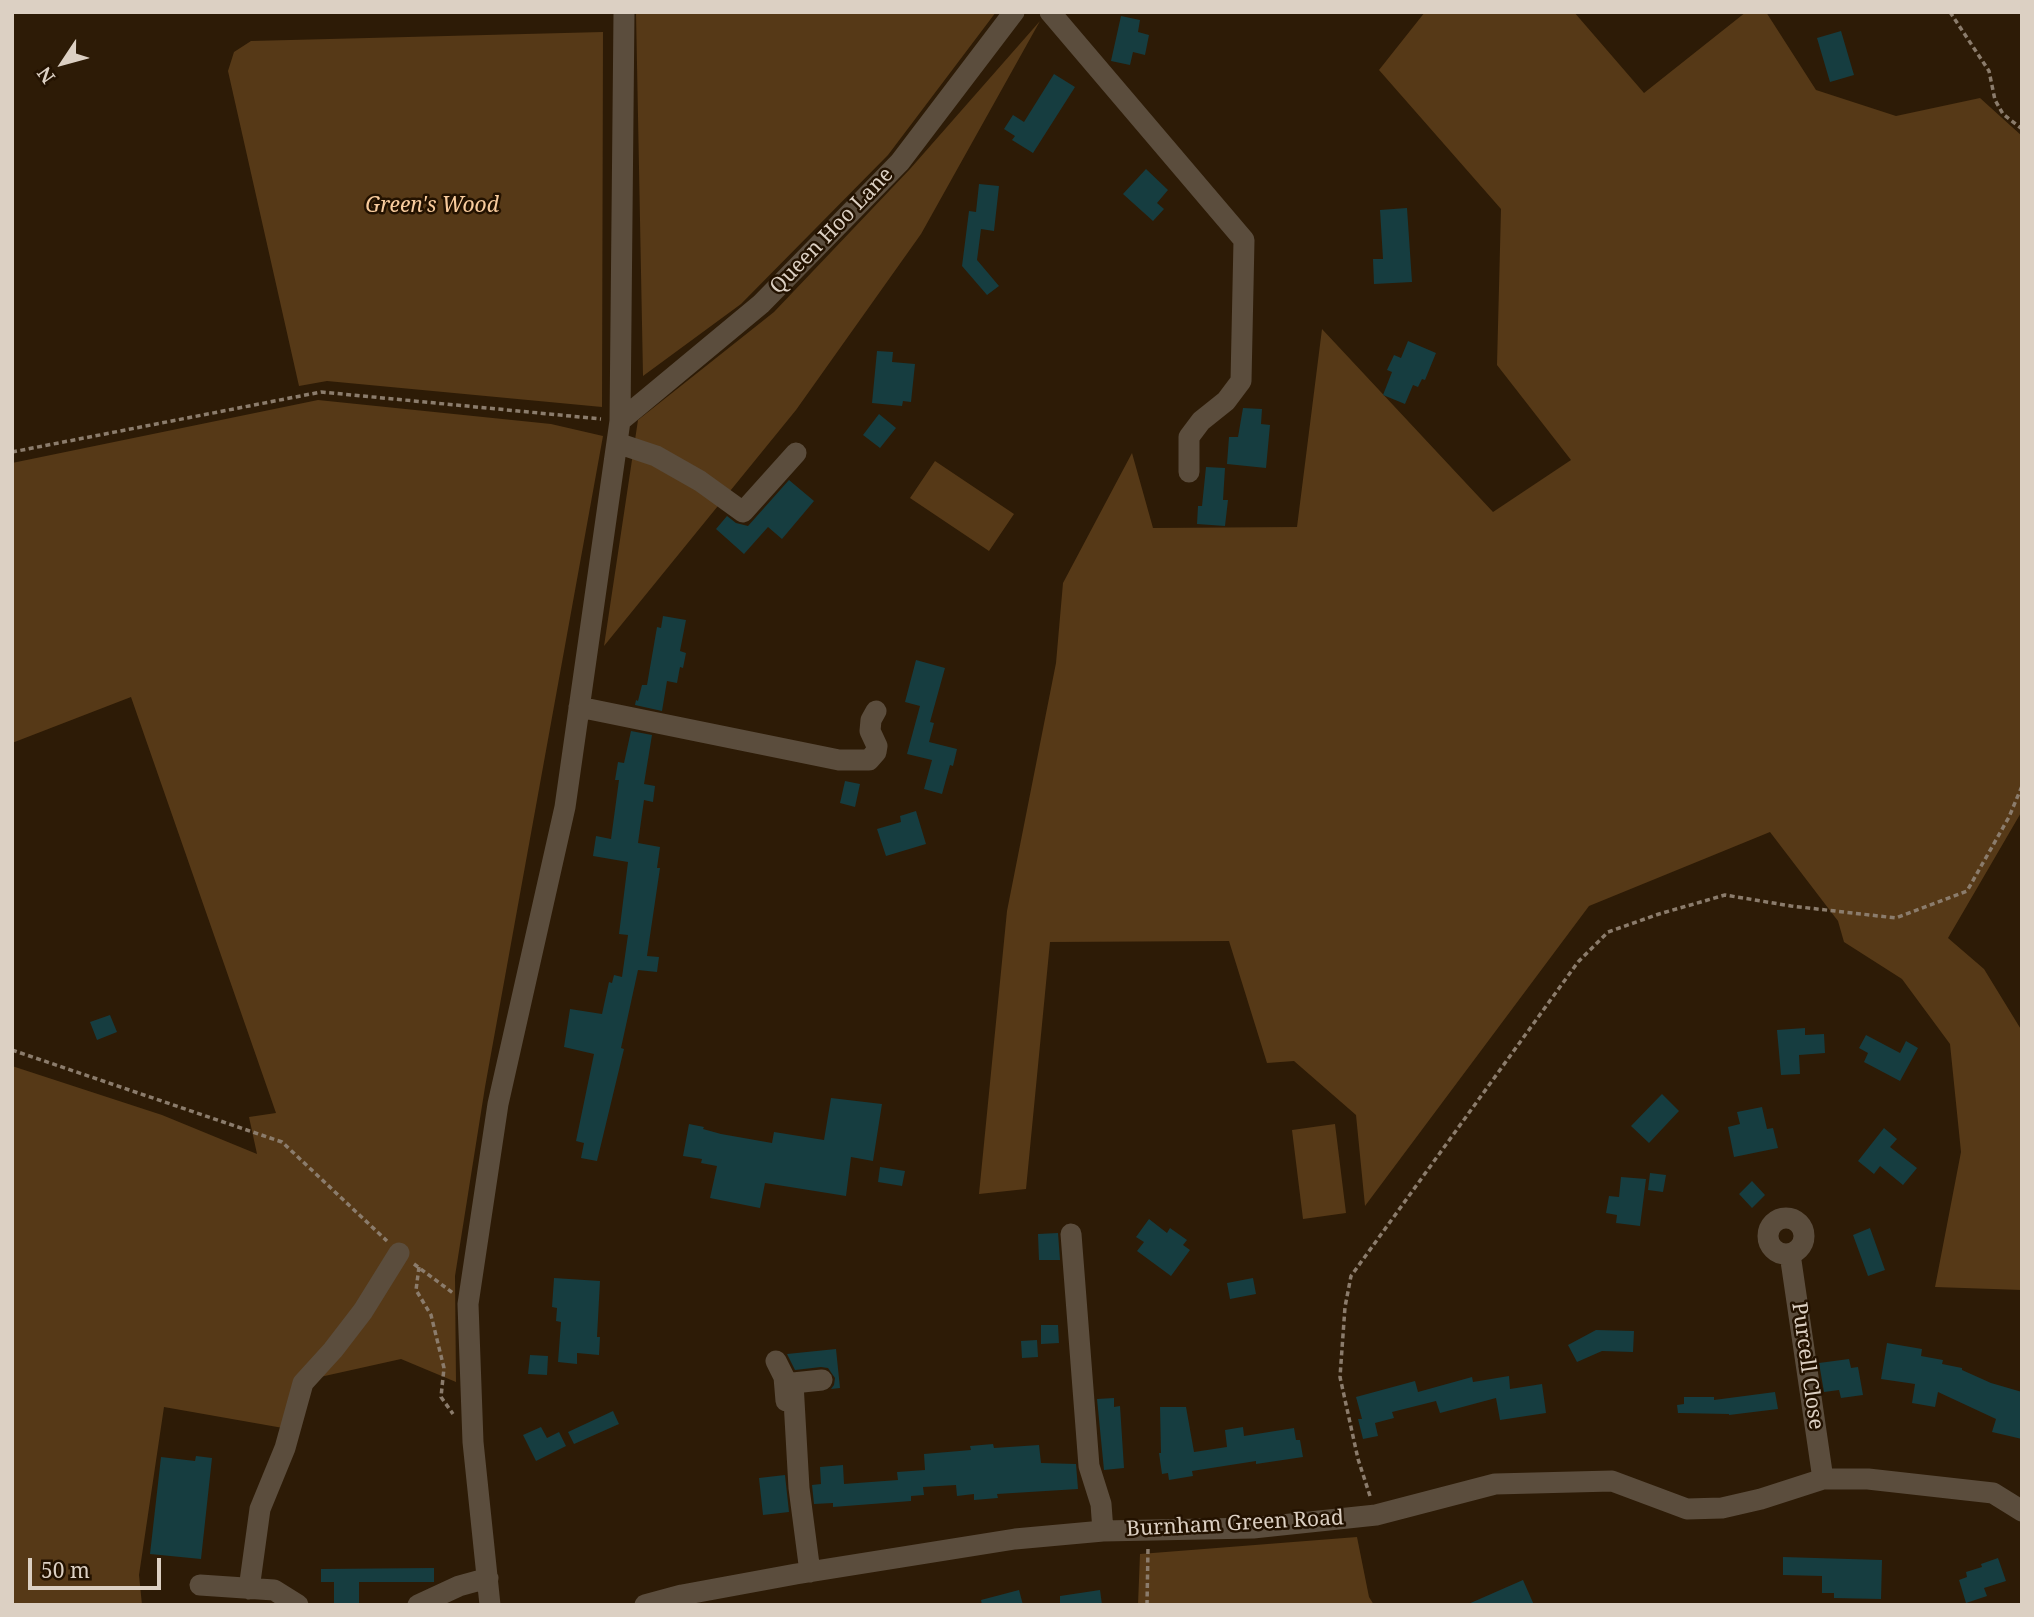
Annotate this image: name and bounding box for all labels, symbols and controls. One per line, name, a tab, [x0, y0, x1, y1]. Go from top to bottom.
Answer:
north arrow	[28, 28, 98, 98]
text: N	[31, 62, 61, 89]
street label: Queen Hoo Lane	[765, 162, 899, 300]
park label: Green's Wood	[365, 193, 499, 219]
street label: Purcell Close	[1786, 1301, 1828, 1431]
street label: Burnham Green Road	[1126, 1506, 1344, 1542]
scale bar	[32, 1544, 164, 1588]
text: 50 m	[41, 1556, 90, 1584]

